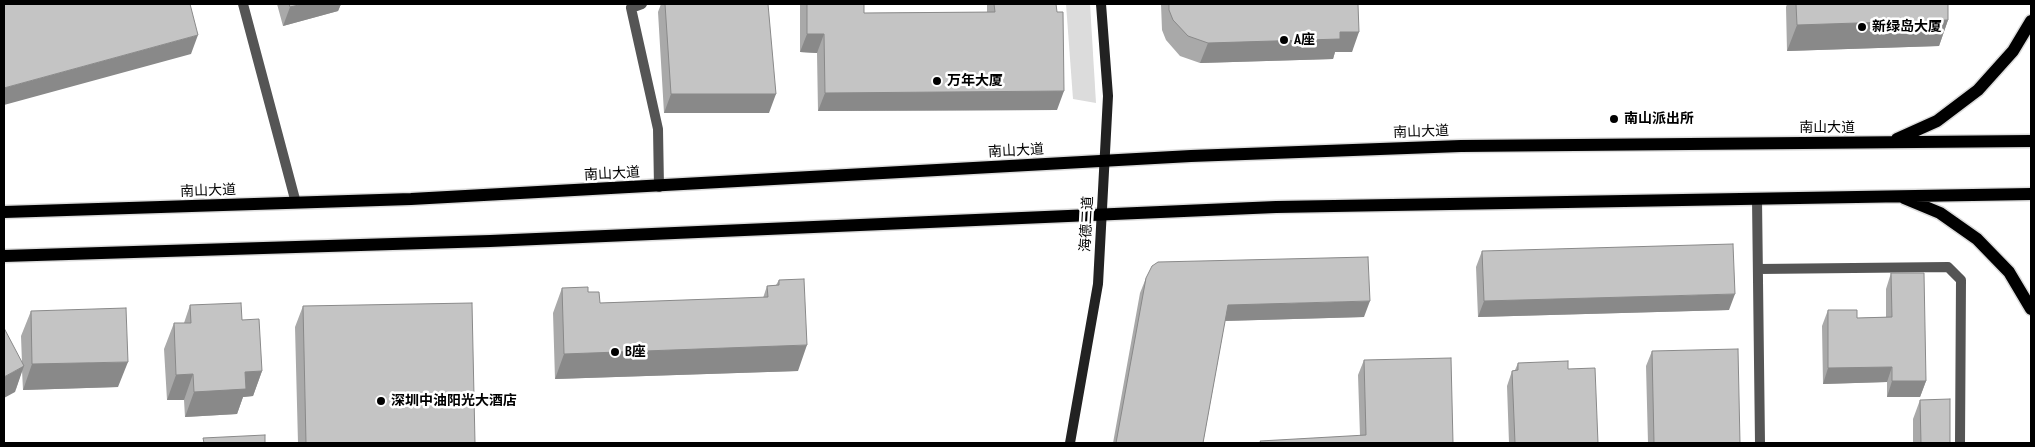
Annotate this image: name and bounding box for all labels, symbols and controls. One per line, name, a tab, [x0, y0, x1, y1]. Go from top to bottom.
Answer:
place label: 新绿岛大厦	[1872, 19, 1942, 35]
marker: 新绿岛大厦	[1856, 21, 1868, 33]
place label: A座	[1294, 32, 1315, 48]
marker: A座	[1278, 34, 1290, 46]
place label: 万年大厦	[947, 73, 1003, 89]
marker: 万年大厦	[931, 75, 943, 87]
place label: 南山派出所	[1624, 111, 1694, 127]
marker: 南山派出所	[1608, 113, 1620, 125]
street label: 南山大道	[1799, 120, 1855, 136]
street label: 南山大道	[1393, 123, 1449, 141]
street label: 南山大道	[988, 141, 1044, 161]
street label: 南山大道	[584, 164, 640, 184]
street label: 南山大道	[180, 182, 236, 200]
street label: 海德二道	[1077, 196, 1097, 252]
place label: B座	[625, 344, 646, 360]
marker: B座	[609, 346, 621, 358]
place label: 深圳中油阳光大酒店	[391, 393, 517, 409]
marker: 深圳中油阳光大酒店	[375, 395, 387, 407]

